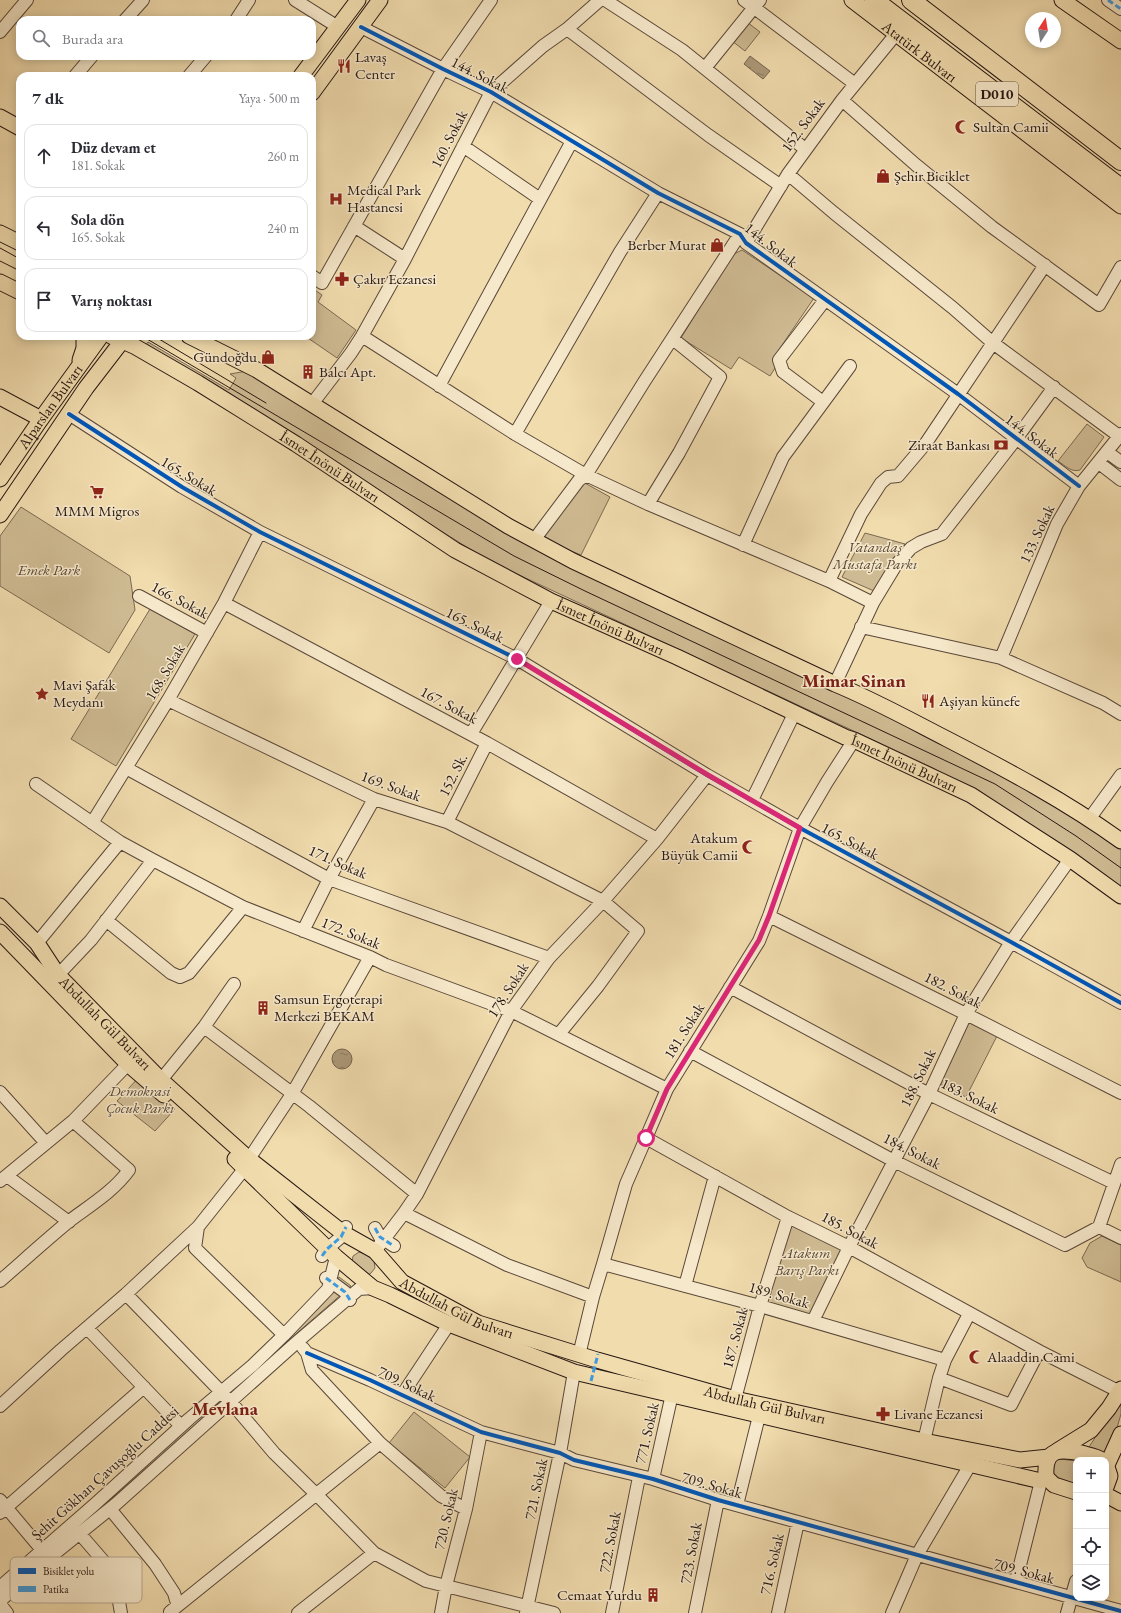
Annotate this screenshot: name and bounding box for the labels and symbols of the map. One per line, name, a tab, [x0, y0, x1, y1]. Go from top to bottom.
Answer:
north arrow	[1025, 12, 1061, 48]
street label: Atatürk Bulvarı	[877, 16, 962, 86]
place label: Lavaş Center	[355, 47, 395, 83]
street label: 144. Sokak	[448, 52, 513, 98]
restaurant icon: Lavaş Center	[336, 58, 352, 74]
road number: D010	[976, 82, 1018, 106]
street label: 152. Sokak	[777, 93, 829, 155]
street label: 160. Sokak	[426, 106, 472, 171]
place label: Sultan Camii	[973, 117, 1049, 136]
mosque icon: Sultan Camii	[954, 119, 970, 135]
place label: Şehir Biciklet	[894, 166, 970, 185]
shop icon: Şehir Biciklet	[875, 168, 891, 184]
place label: Medical Park Hastanesi	[347, 180, 422, 216]
hospital icon: Medical Park Hastanesi	[328, 191, 344, 207]
street label: 144. Sokak	[741, 218, 802, 272]
place label: Berber Murat	[628, 235, 706, 254]
shop icon: Berber Murat	[709, 237, 725, 253]
place label: Çakır Eczanesi	[353, 269, 436, 288]
pharmacy icon: Çakır Eczanesi	[334, 271, 350, 287]
place label: Gündoğdu	[193, 347, 257, 366]
shop icon: Gündoğdu	[260, 349, 276, 365]
street label: Alparslan Bulvarı	[13, 360, 87, 453]
place label: Balcı Apt.	[319, 362, 376, 381]
building icon: Balcı Apt.	[300, 364, 316, 380]
street label: 144. Sokak	[1002, 409, 1064, 463]
street label: İsmet İnönü Bulvarı	[276, 426, 384, 506]
place label: Ziraat Bankası	[908, 435, 990, 454]
bank icon: Ziraat Bankası	[993, 437, 1009, 453]
street label: 165. Sokak	[158, 451, 222, 500]
supermarket icon: MMM Migros	[89, 484, 105, 500]
place label: MMM Migros	[55, 501, 139, 520]
street label: 133. Sokak	[1015, 501, 1059, 566]
park label: Vatandaş Mustafa Parkı	[832, 537, 917, 573]
park label: Emek Park	[17, 560, 80, 579]
street label: 166. Sokak	[148, 577, 213, 623]
street label: İsmet İnönü Bulvarı	[554, 595, 667, 659]
street label: 165. Sokak	[443, 602, 508, 647]
street label: 168. Sokak	[140, 639, 189, 703]
route end	[508, 650, 526, 668]
district label: Mimar Sinan	[802, 668, 906, 693]
place label: Mavi Şafak Meydanı	[53, 675, 116, 711]
street label: 167. Sokak	[417, 682, 482, 728]
place icon: Mavi Şafak Meydanı	[34, 686, 50, 702]
place label: Aşiyan künefe	[938, 691, 1020, 710]
restaurant icon: Aşiyan künefe	[920, 693, 936, 709]
street label: İsmet İnönü Bulvarı	[849, 730, 961, 796]
street label: 152. Sk.	[434, 750, 471, 799]
street label: 169. Sokak	[359, 766, 425, 805]
street label: 165. Sokak	[818, 818, 883, 864]
place label: Atakum Büyük Camii	[661, 828, 738, 864]
mosque icon: Atakum Büyük Camii	[741, 839, 757, 855]
street label: 171. Sokak	[306, 840, 371, 883]
street label: 172. Sokak	[319, 912, 385, 953]
street label: 178. Sokak	[483, 958, 533, 1021]
street label: 182. Sokak	[921, 967, 986, 1013]
street label: Abdullah Gül Bulvarı	[54, 971, 156, 1074]
place label: Samsun Ergoterapi Merkezi BEKAM	[274, 989, 383, 1025]
street label: 181. Sokak	[659, 998, 709, 1062]
building icon: Samsun Ergoterapi Merkezi BEKAM	[255, 1000, 271, 1016]
street label: 188. Sokak	[895, 1045, 940, 1110]
street label: 183. Sokak	[938, 1073, 1003, 1118]
park label: Demokrasi Çocuk Parkı	[106, 1081, 174, 1117]
street label: 184. Sokak	[880, 1128, 945, 1174]
route start	[637, 1129, 655, 1147]
street label: 185. Sokak	[818, 1207, 883, 1253]
park label: Atakum Barış Parkı	[774, 1243, 839, 1279]
street label: Abdullah Gül Bulvarı	[395, 1272, 516, 1343]
street label: 189. Sokak	[747, 1277, 813, 1313]
street label: 187. Sokak	[717, 1304, 752, 1370]
place label: Alaaddin Cami	[986, 1347, 1075, 1366]
mosque icon: Alaaddin Cami	[968, 1349, 984, 1365]
street label: 709. Sokak	[375, 1361, 440, 1406]
street label: Abdullah Gül Bulvarı	[701, 1380, 828, 1428]
district label: Mevlana	[192, 1396, 259, 1421]
street label: 771. Sokak	[630, 1399, 663, 1465]
street label: Şehit Gökhan Çavuşoğlu Caddesi	[27, 1401, 183, 1544]
place label: Livane Eczanesi	[894, 1404, 984, 1423]
pharmacy icon: Livane Eczanesi	[875, 1406, 891, 1422]
street label: 721. Sokak	[520, 1456, 551, 1521]
street label: 709. Sokak	[680, 1467, 746, 1503]
street label: 720. Sokak	[429, 1485, 462, 1551]
street label: 722. Sokak	[594, 1509, 625, 1574]
street label: 723. Sokak	[675, 1520, 706, 1585]
street label: 716. Sokak	[755, 1530, 788, 1596]
street label: 709. Sokak	[992, 1553, 1058, 1588]
legend	[10, 1557, 142, 1603]
text: Bisiklet yolu	[43, 1564, 95, 1578]
text: Patika	[43, 1582, 69, 1596]
place label: Cemaat Yurdu	[557, 1585, 642, 1604]
building icon: Cemaat Yurdu	[645, 1587, 661, 1603]

